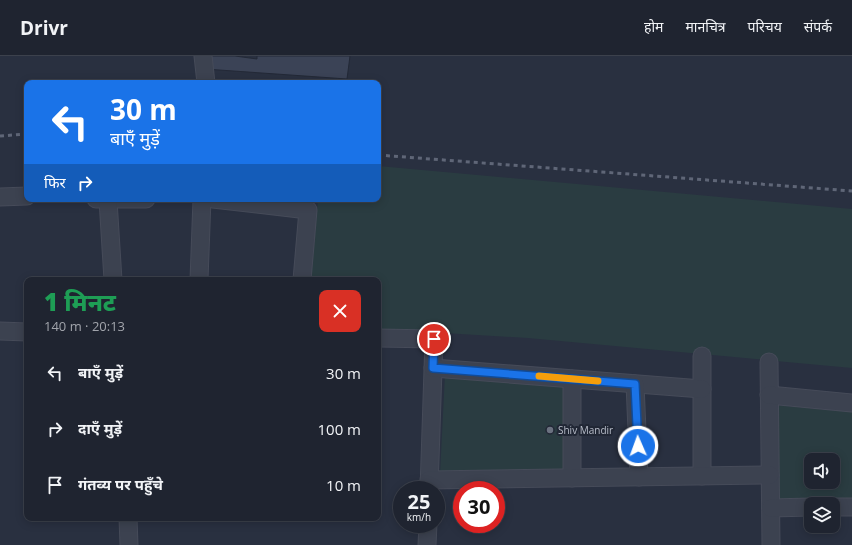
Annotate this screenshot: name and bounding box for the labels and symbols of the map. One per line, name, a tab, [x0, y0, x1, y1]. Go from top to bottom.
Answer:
pin	[417, 322, 451, 356]
place label: Shiv Mandir	[558, 423, 613, 437]
marker: Shiv Mandir	[545, 425, 555, 435]
position arrow	[617, 425, 659, 467]
speed limit sign: 30	[453, 481, 505, 533]

